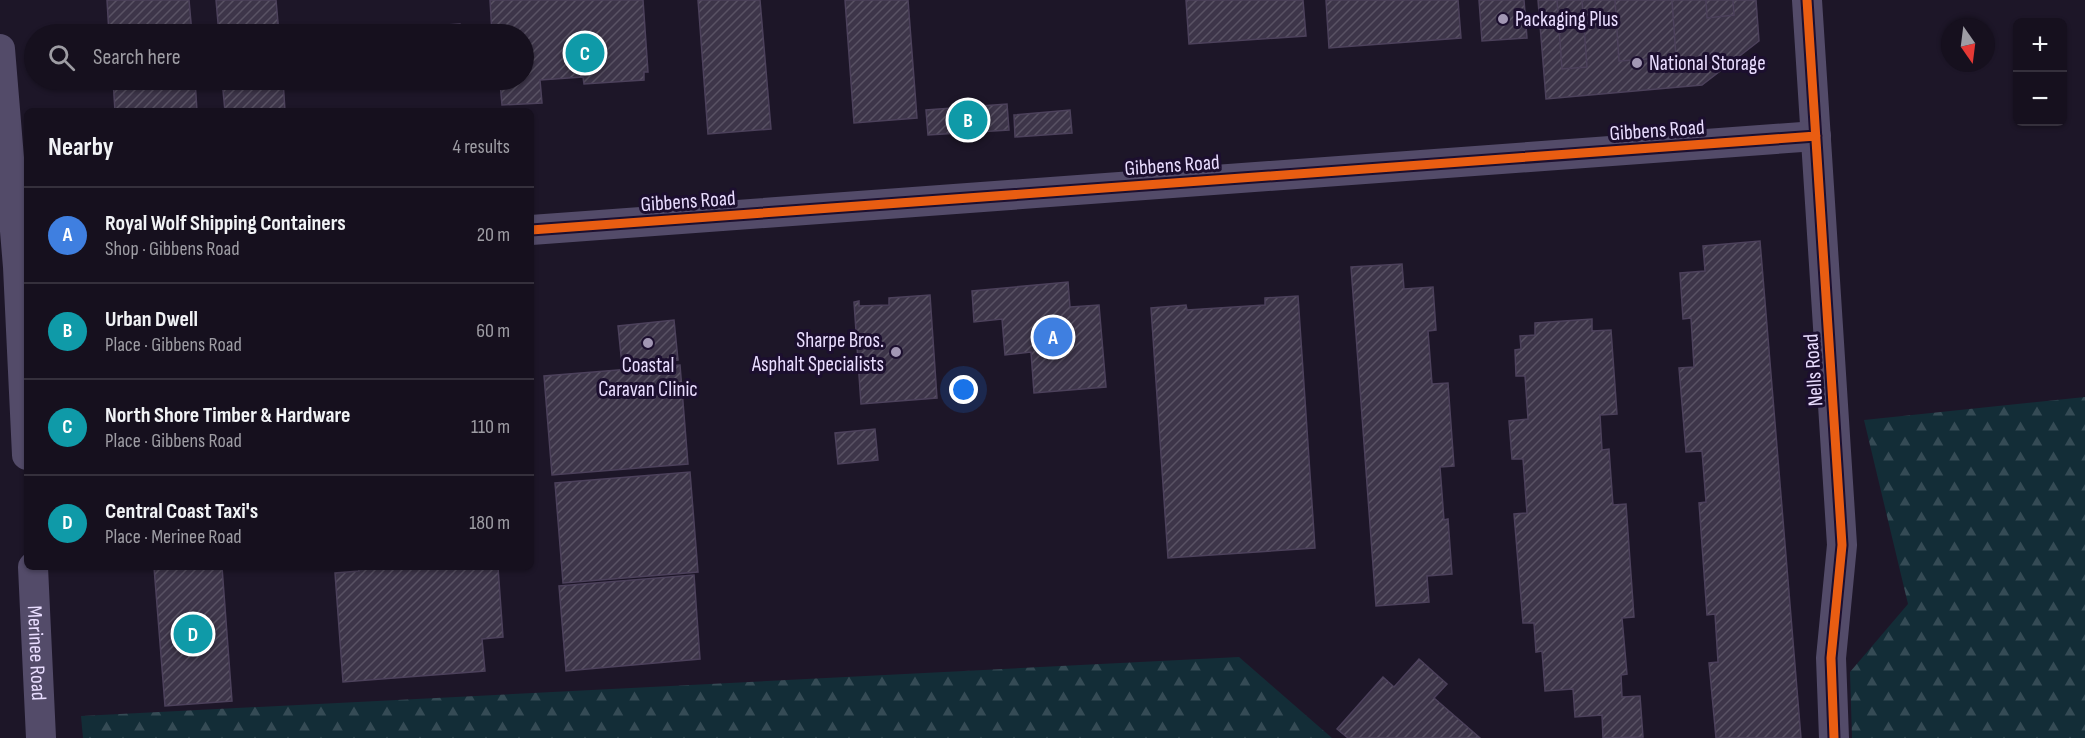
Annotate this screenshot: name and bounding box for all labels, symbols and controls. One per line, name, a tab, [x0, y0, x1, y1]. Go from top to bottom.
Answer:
place label: Packaging Plus	[1515, 7, 1618, 32]
marker: Packaging Plus	[1496, 12, 1510, 26]
north arrow	[1941, 18, 1995, 72]
map controls	[2013, 18, 2067, 126]
button: +	[2013, 18, 2067, 72]
search box	[24, 24, 534, 90]
pin: C	[566, 31, 604, 76]
icon: search	[45, 41, 78, 74]
text: Search here	[93, 44, 180, 71]
place label: National Storage	[1649, 51, 1766, 76]
marker: National Storage	[1630, 56, 1644, 70]
button: −	[2013, 72, 2067, 126]
pin: B	[948, 98, 988, 142]
street label: Gibbens Road	[1609, 115, 1705, 146]
text: Nearby	[48, 132, 114, 163]
text: 4 results	[453, 135, 510, 159]
street label: Gibbens Road	[1124, 150, 1220, 181]
street label: Gibbens Road	[640, 186, 736, 217]
text: Royal Wolf Shipping Containers	[105, 210, 346, 237]
text: A	[63, 223, 72, 247]
text: 20 m	[477, 223, 510, 247]
text: Shop · Gibbens Road	[105, 237, 240, 261]
text: Urban Dwell	[105, 306, 198, 333]
pin: A	[1034, 314, 1072, 360]
text: B	[63, 319, 72, 343]
text: 60 m	[476, 319, 510, 343]
place label: Sharpe Bros. Asphalt Specialists	[751, 328, 884, 377]
text: Place · Gibbens Road	[105, 333, 242, 357]
street label: Nells Road	[1798, 333, 1829, 407]
marker: Coastal Caravan Clinic	[641, 336, 655, 350]
marker: Sharpe Bros. Asphalt Specialists	[889, 345, 903, 359]
place label: Coastal Caravan Clinic	[598, 353, 698, 402]
your location	[949, 375, 978, 404]
text: North Shore Timber & Hardware	[105, 402, 350, 429]
text: C	[62, 415, 73, 439]
text: 110 m	[471, 415, 510, 439]
text: Place · Gibbens Road	[105, 429, 242, 453]
text: Central Coast Taxi's	[105, 498, 258, 525]
text: D	[62, 511, 73, 535]
text: 180 m	[469, 511, 510, 535]
text: Place · Merinee Road	[105, 525, 242, 549]
street label: Merinee Road	[22, 605, 51, 701]
pin: D	[174, 612, 212, 656]

